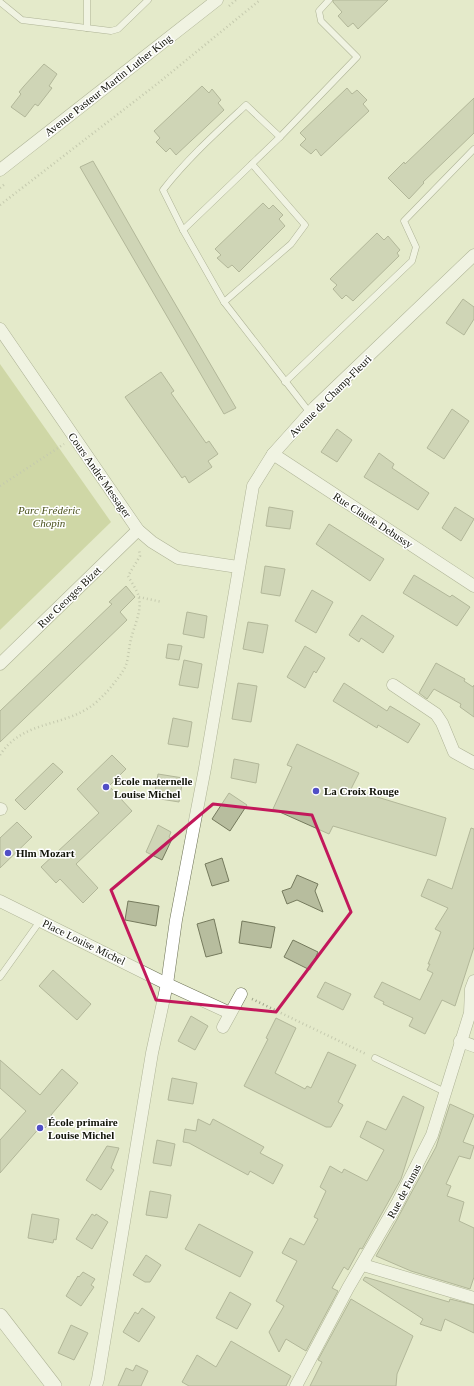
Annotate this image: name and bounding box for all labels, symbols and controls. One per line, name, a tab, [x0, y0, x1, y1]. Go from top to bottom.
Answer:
street label: Avenue Pasteur Martin Luther King	[42, 31, 174, 138]
street label: Avenue de Champ-Fleuri	[287, 353, 373, 439]
street label: Cours André Messager	[66, 430, 134, 520]
street label: Rue Claude Debussy	[331, 490, 415, 550]
park label: Parc Frédéric Chopin	[17, 504, 80, 529]
street label: Rue Georges Bizet	[35, 564, 103, 630]
place label: École maternelle Louise Michel	[114, 775, 193, 800]
marker: École maternelle Louise Michel	[101, 782, 111, 792]
place label: La Croix Rouge	[324, 785, 399, 797]
marker: La Croix Rouge	[311, 786, 321, 796]
place label: Hlm Mozart	[16, 847, 75, 859]
marker: Hlm Mozart	[3, 848, 13, 858]
street label: Place Louise Michel	[41, 917, 127, 967]
place label: École primaire Louise Michel	[48, 1116, 118, 1141]
marker: École primaire Louise Michel	[35, 1123, 45, 1133]
street label: Rue de Funas	[385, 1162, 423, 1220]

